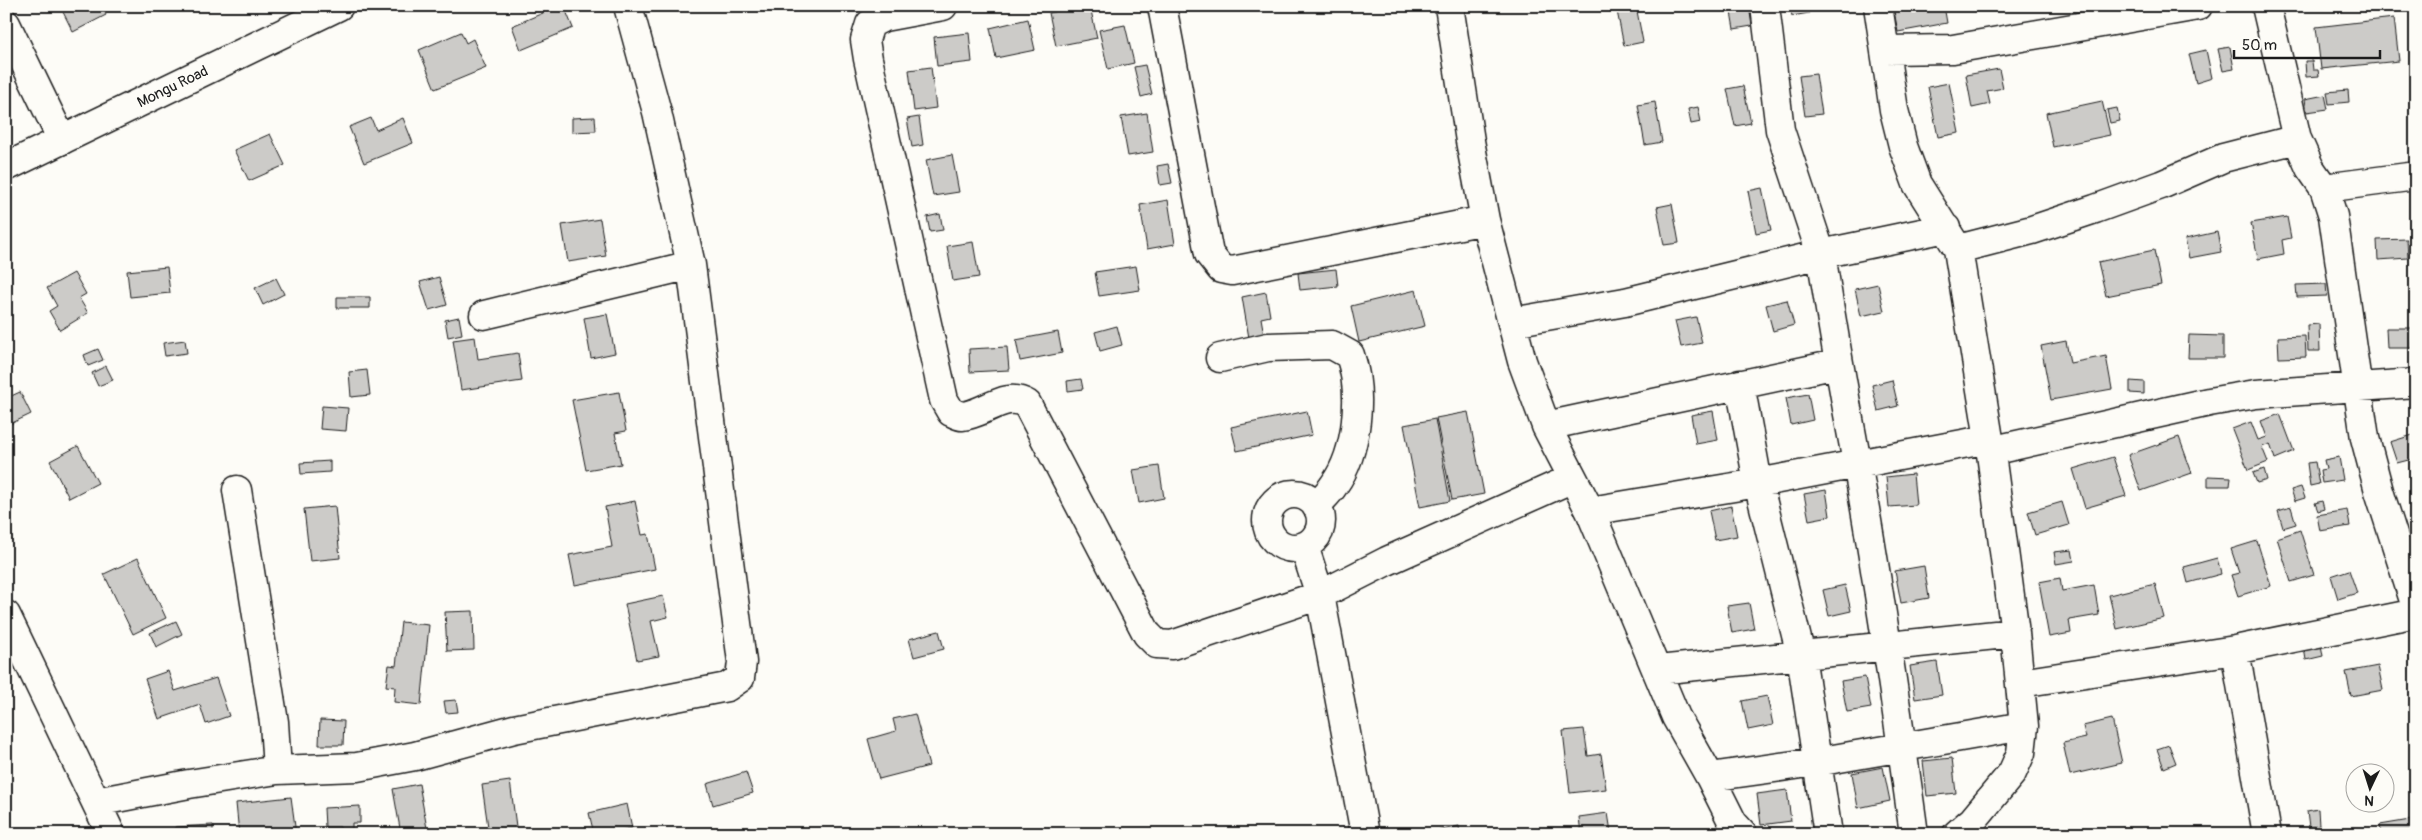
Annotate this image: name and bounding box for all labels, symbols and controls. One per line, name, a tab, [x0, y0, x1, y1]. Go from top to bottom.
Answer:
scale bar	[2234, 28, 2381, 60]
text: 50 m	[2242, 36, 2277, 55]
street label: Mongu Road	[134, 61, 211, 112]
north arrow	[2344, 762, 2394, 812]
text: N	[2364, 792, 2374, 809]

